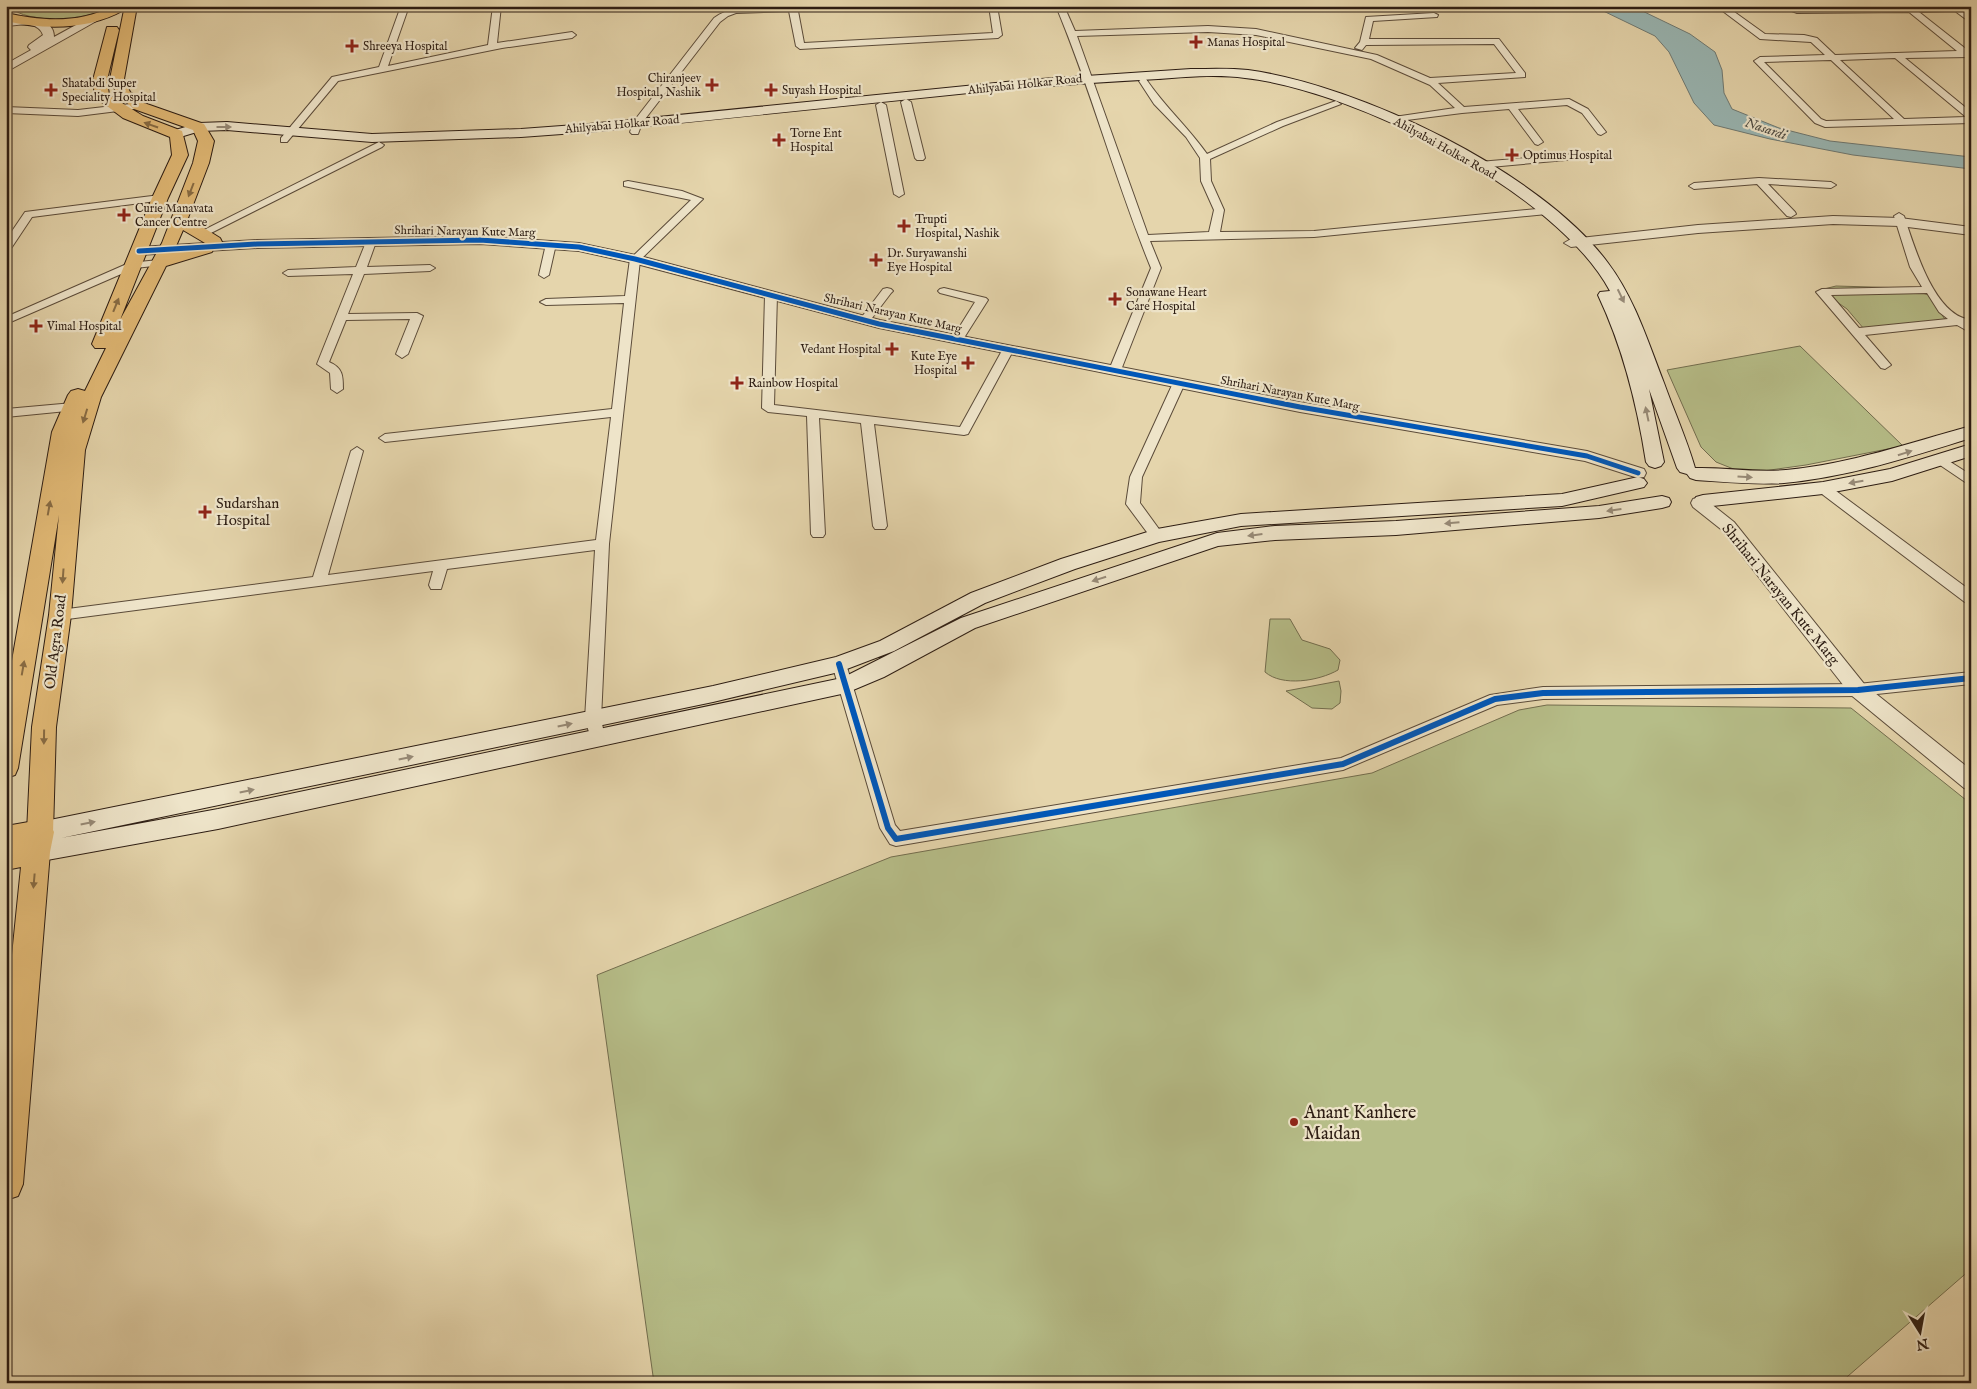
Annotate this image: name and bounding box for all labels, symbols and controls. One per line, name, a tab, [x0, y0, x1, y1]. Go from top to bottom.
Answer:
marker: Manas Hospital	[1189, 35, 1203, 49]
place label: Manas Hospital	[1207, 35, 1286, 51]
marker: Shreeya Hospital	[345, 39, 359, 53]
place label: Shreeya Hospital	[363, 39, 448, 55]
place label: Chiranjeev Hospital, Nashik	[617, 71, 702, 101]
street label: Ahilyabai Holkar Road	[966, 71, 1084, 98]
place label: Shatabdi Super Speciality Hospital	[62, 76, 157, 106]
marker: Chiranjeev Hospital, Nashik	[705, 78, 719, 92]
marker: Shatabdi Super Speciality Hospital	[44, 83, 58, 97]
marker: Suyash Hospital	[764, 83, 778, 97]
place label: Suyash Hospital	[782, 83, 862, 99]
street label: Ahilyabai Holkar Road	[563, 112, 680, 137]
street label: Ahilyabai Holkar Road	[1390, 114, 1499, 183]
water label: Nasardi	[1742, 114, 1790, 144]
one-way arrow	[143, 121, 158, 129]
one-way arrow	[217, 123, 233, 131]
place label: Torne Ent Hospital	[790, 126, 842, 156]
marker: Torne Ent Hospital	[772, 133, 786, 147]
marker: Optimus Hospital	[1505, 148, 1519, 162]
place label: Optimus Hospital	[1523, 148, 1613, 164]
one-way arrow	[186, 182, 194, 197]
place label: Curie Manavata Cancer Centre	[135, 201, 214, 230]
marker: Curie Manavata Cancer Centre	[117, 208, 131, 222]
place label: Trupti Hospital, Nashik	[915, 212, 1000, 242]
marker: Trupti Hospital, Nashik	[897, 219, 911, 233]
street label: Shrihari Narayan Kute Marg	[394, 223, 536, 240]
place label: Dr. Suryawanshi Eye Hospital	[887, 246, 967, 276]
marker: Dr. Suryawanshi Eye Hospital	[869, 253, 883, 267]
place label: Sonawane Heart Care Hospital	[1126, 285, 1207, 315]
one-way arrow	[1617, 289, 1625, 303]
street label: Shrihari Narayan Kute Marg	[822, 290, 964, 337]
marker: Sonawane Heart Care Hospital	[1108, 292, 1122, 306]
one-way arrow	[113, 298, 121, 312]
marker: Vimal Hospital	[29, 319, 43, 333]
place label: Vimal Hospital	[46, 319, 122, 335]
place label: Vedant Hospital	[800, 342, 882, 358]
marker: Vedant Hospital	[885, 342, 899, 356]
place label: Kute Eye Hospital	[910, 349, 958, 379]
marker: Kute Eye Hospital	[961, 356, 975, 370]
street label: Shrihari Narayan Kute Marg	[1219, 373, 1361, 414]
marker: Rainbow Hospital	[730, 376, 744, 390]
place label: Rainbow Hospital	[748, 376, 839, 392]
one-way arrow	[1643, 407, 1651, 422]
one-way arrow	[81, 408, 89, 423]
one-way arrow	[1897, 448, 1912, 456]
one-way arrow	[1737, 473, 1753, 481]
one-way arrow	[1848, 478, 1864, 486]
place label: Sudarshan Hospital	[216, 494, 279, 530]
one-way arrow	[46, 499, 54, 515]
marker: Sudarshan Hospital	[198, 505, 212, 519]
one-way arrow	[1606, 506, 1622, 514]
one-way arrow	[1444, 519, 1460, 527]
street label: Shrihari Narayan Kute Marg	[1718, 520, 1844, 670]
one-way arrow	[1247, 531, 1263, 539]
one-way arrow	[58, 568, 66, 584]
one-way arrow	[1091, 575, 1106, 583]
street label: Old Agra Road	[40, 593, 71, 690]
one-way arrow	[20, 660, 28, 676]
one-way arrow	[558, 720, 574, 728]
one-way arrow	[40, 730, 48, 746]
one-way arrow	[399, 754, 414, 762]
one-way arrow	[240, 787, 255, 795]
one-way arrow	[80, 818, 96, 826]
one-way arrow	[30, 873, 38, 889]
place label: Anant Kanhere Maidan	[1303, 1102, 1416, 1146]
marker: Anant Kanhere Maidan	[1288, 1116, 1300, 1128]
north arrow	[1894, 1306, 1944, 1356]
text: N	[1915, 1334, 1931, 1354]

